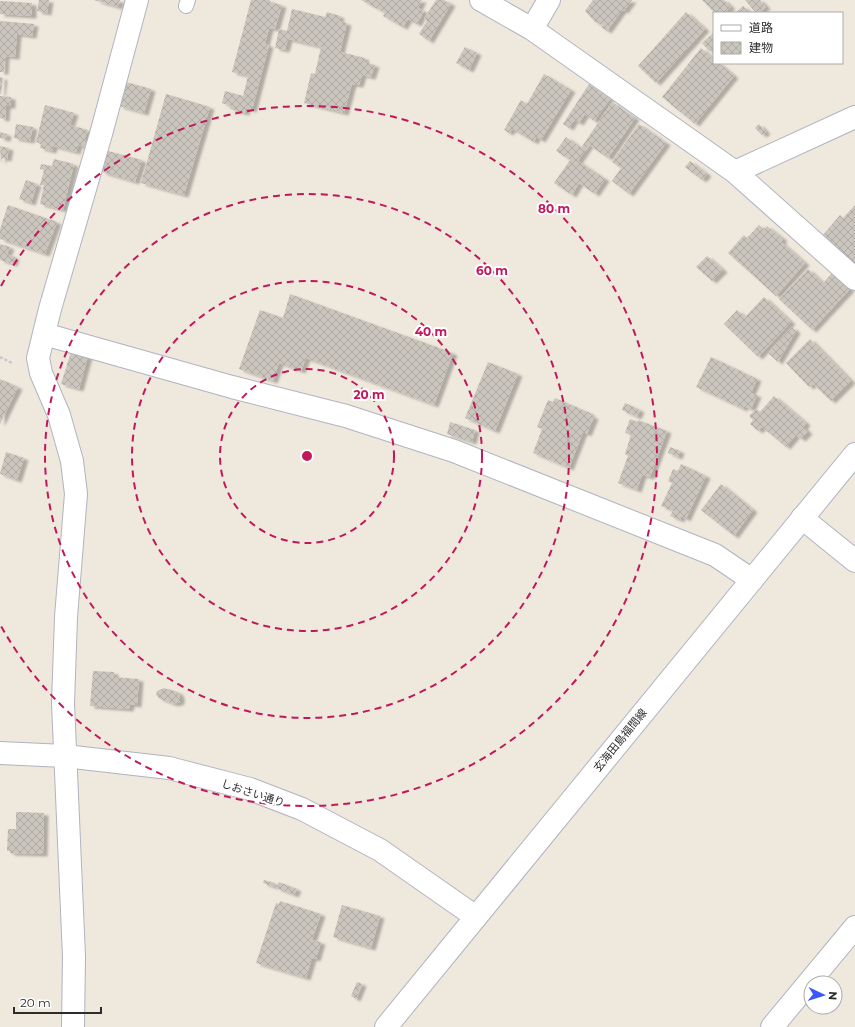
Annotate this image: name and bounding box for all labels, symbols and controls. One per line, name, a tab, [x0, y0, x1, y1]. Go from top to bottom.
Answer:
legend	[713, 12, 843, 64]
text: 道路	[749, 20, 773, 35]
text: 建物	[749, 40, 773, 55]
text: 80 m	[538, 201, 570, 216]
text: 60 m	[476, 263, 508, 278]
text: 40 m	[415, 324, 447, 339]
text: 20 m	[353, 387, 385, 402]
centre of rings	[300, 449, 314, 463]
street label: 玄海田島福間線	[590, 706, 650, 774]
street label: しおさい通り	[219, 776, 287, 810]
north arrow	[803, 975, 843, 1015]
scale bar	[14, 989, 101, 1015]
text: N	[826, 991, 840, 1001]
text: 20 m	[20, 995, 51, 1010]

